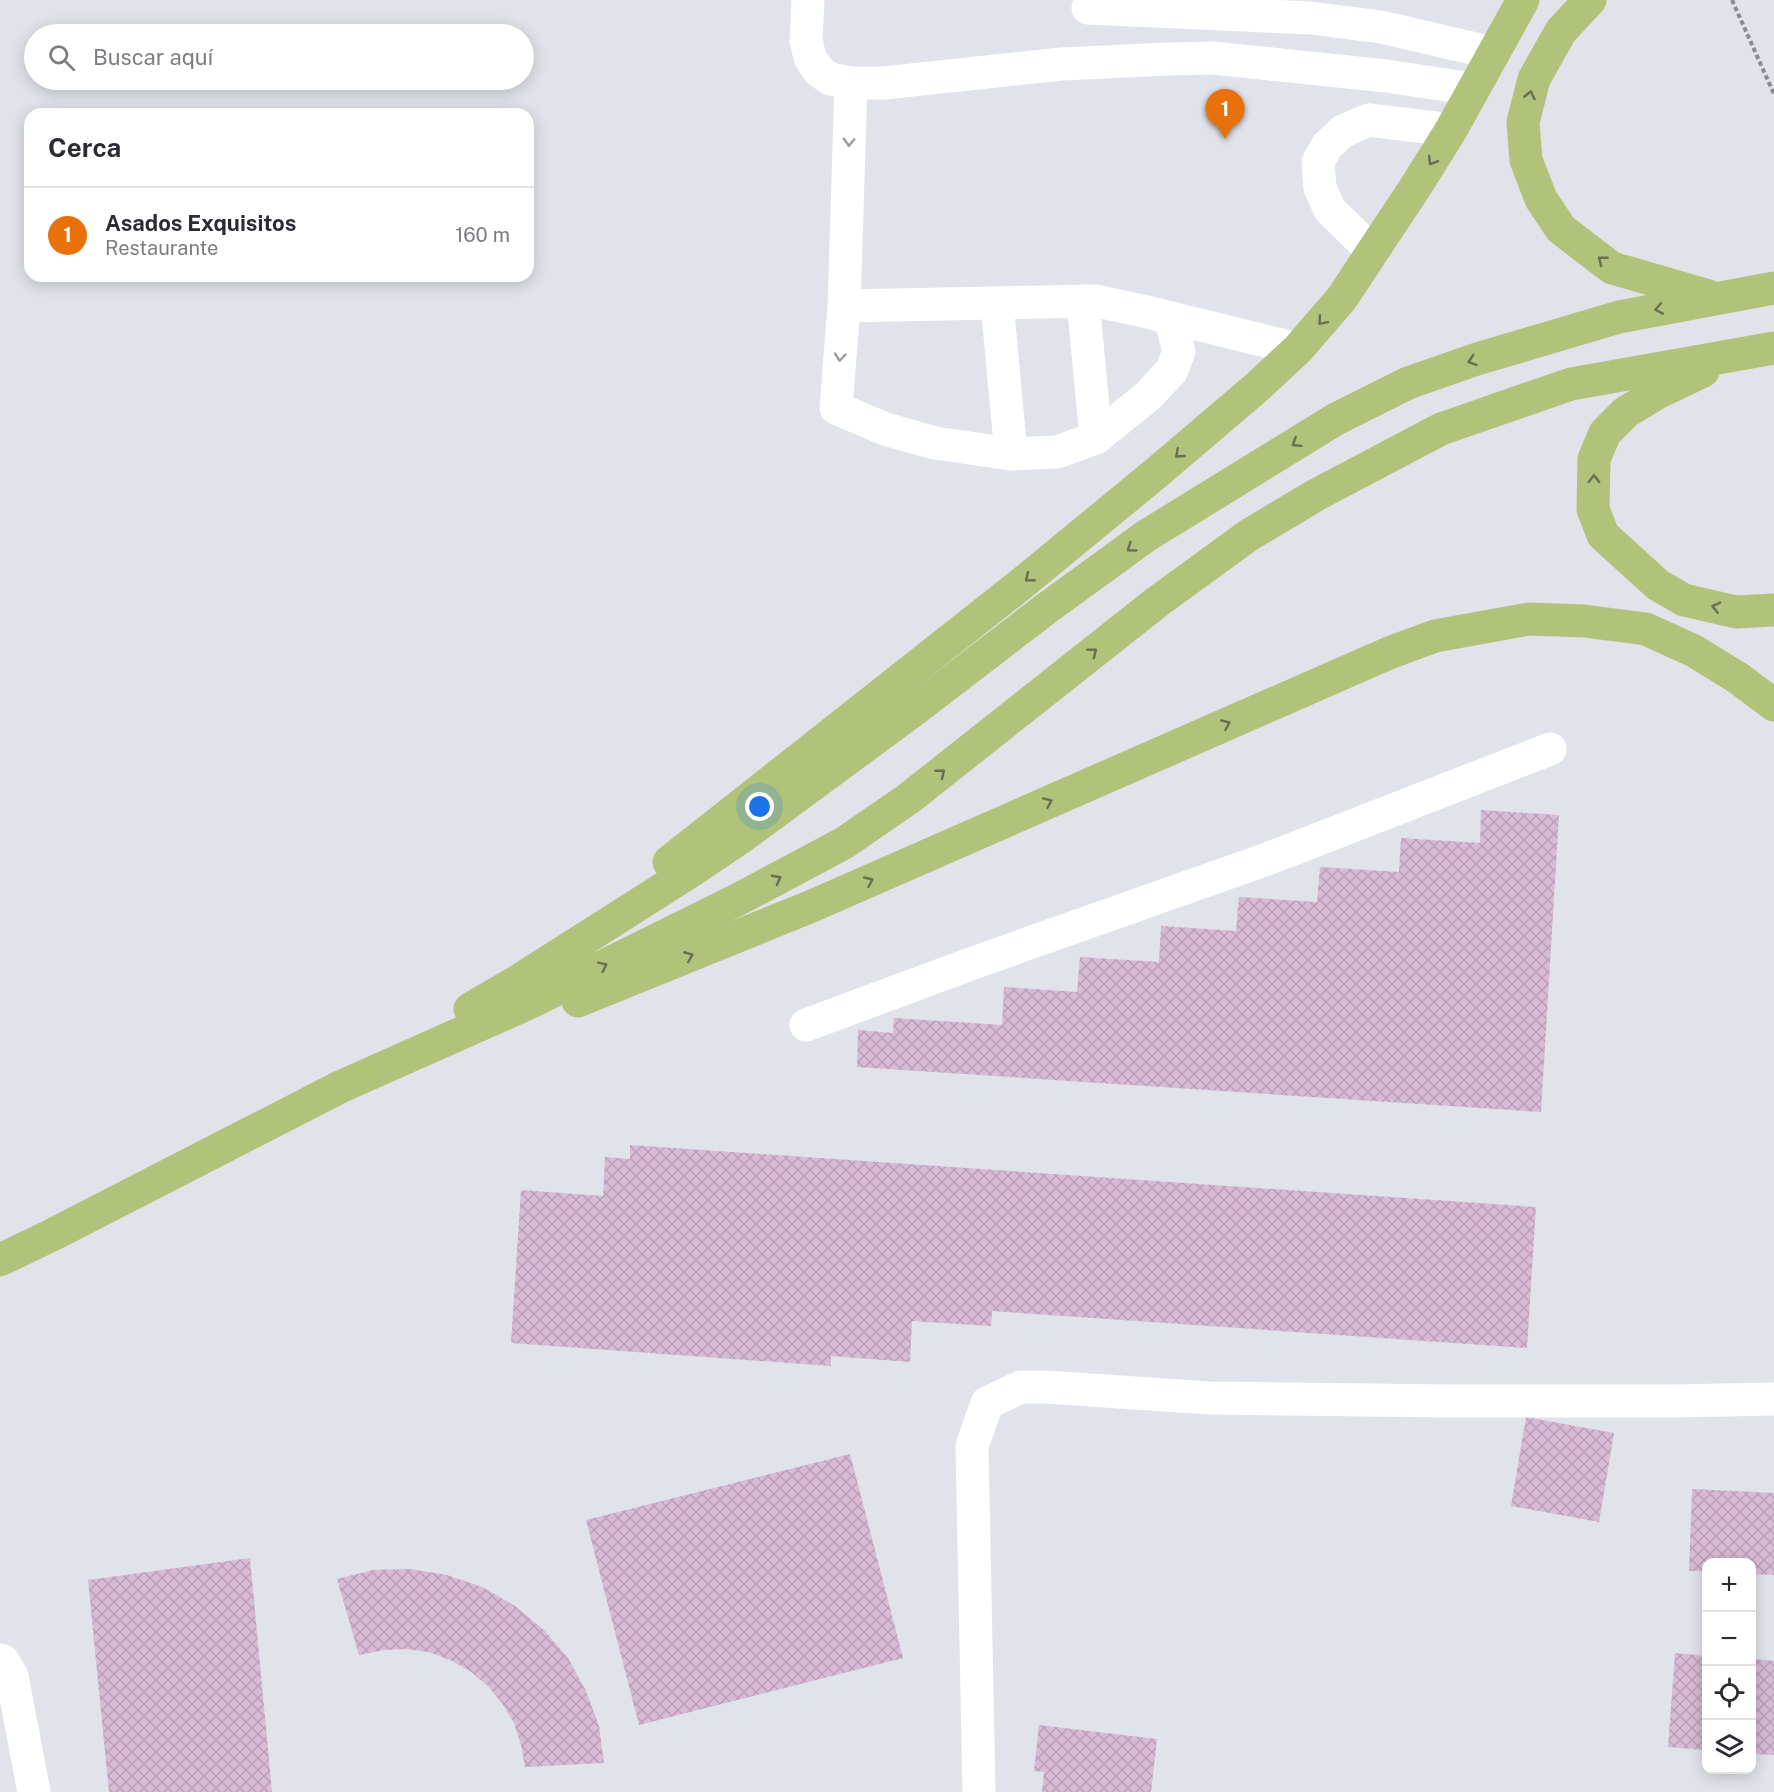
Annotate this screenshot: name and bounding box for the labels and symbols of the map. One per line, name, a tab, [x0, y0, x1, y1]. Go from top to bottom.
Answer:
pin: 1	[1206, 90, 1244, 139]
one-way arrow	[1522, 91, 1535, 101]
one-way arrow	[843, 137, 856, 146]
one-way arrow	[1428, 155, 1439, 165]
one-way arrow	[1598, 257, 1609, 268]
one-way arrow	[1655, 302, 1665, 315]
one-way arrow	[1318, 314, 1329, 325]
one-way arrow	[834, 353, 847, 362]
one-way arrow	[1467, 354, 1478, 366]
one-way arrow	[1292, 436, 1302, 448]
one-way arrow	[1175, 446, 1186, 457]
one-way arrow	[1587, 475, 1600, 484]
one-way arrow	[1126, 540, 1137, 551]
one-way arrow	[1025, 570, 1036, 581]
one-way arrow	[1711, 601, 1721, 614]
one-way arrow	[1087, 648, 1098, 659]
one-way arrow	[1220, 719, 1231, 731]
one-way arrow	[934, 770, 945, 781]
your location	[745, 792, 774, 821]
one-way arrow	[1041, 798, 1052, 810]
one-way arrow	[771, 875, 782, 886]
one-way arrow	[863, 876, 874, 888]
one-way arrow	[683, 951, 694, 963]
one-way arrow	[597, 962, 608, 974]

